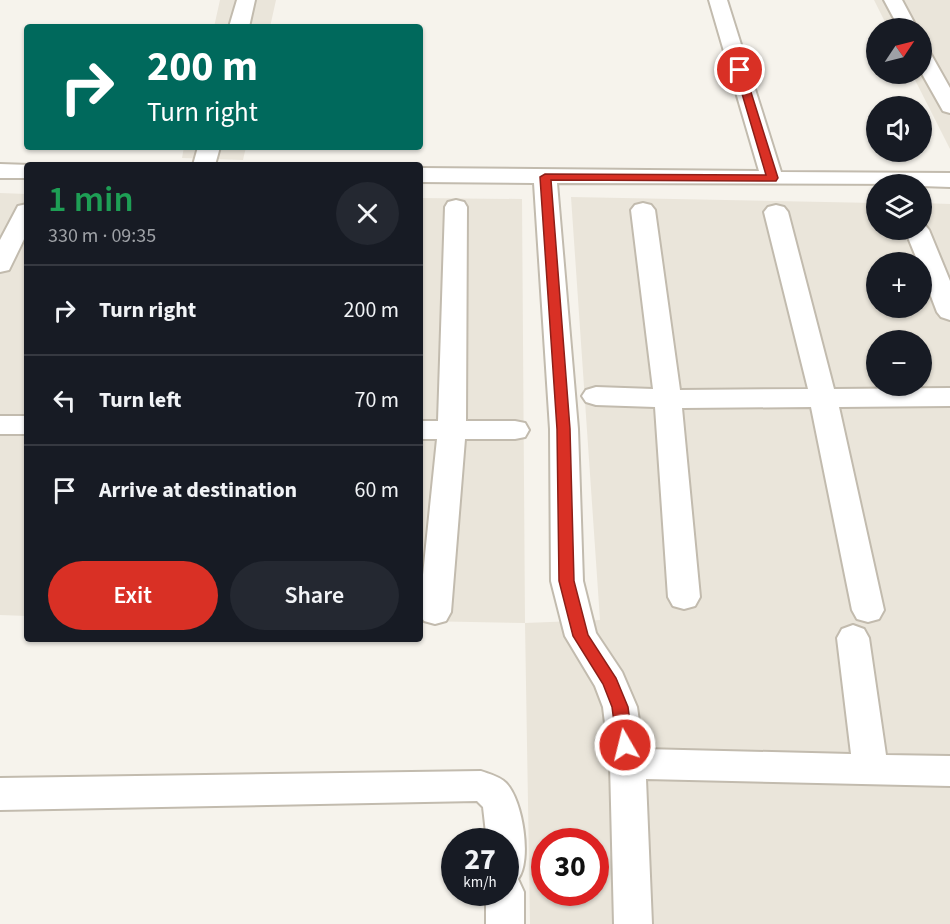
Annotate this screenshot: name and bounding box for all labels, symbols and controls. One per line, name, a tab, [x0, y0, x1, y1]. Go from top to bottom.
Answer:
north arrow	[866, 18, 932, 84]
map controls	[866, 18, 932, 396]
text: 200 m	[147, 37, 258, 97]
pin	[714, 44, 765, 95]
icon: right	[48, 48, 126, 126]
icon: arrive	[723, 53, 756, 86]
text: Turn right	[147, 93, 258, 132]
button: sound	[866, 96, 932, 162]
text: 1 min	[48, 174, 134, 225]
button: layers	[866, 174, 932, 240]
button: close	[336, 182, 399, 245]
text: 330 m · 09:35	[48, 222, 156, 250]
button: +	[866, 252, 932, 318]
icon: right	[48, 294, 81, 327]
text: Turn right	[99, 294, 196, 326]
text: 200 m	[344, 294, 399, 326]
button: −	[866, 330, 932, 396]
icon: left	[48, 384, 81, 417]
text: Turn left	[99, 384, 181, 416]
text: 70 m	[354, 384, 399, 416]
icon: arrive	[48, 474, 81, 507]
text: Arrive at destination	[99, 474, 297, 506]
text: 60 m	[354, 474, 399, 506]
button: Exit	[48, 561, 218, 630]
button: Share	[230, 561, 399, 630]
position arrow	[593, 713, 657, 777]
speed limit sign: 30	[531, 828, 609, 906]
text: 27	[464, 838, 496, 881]
text: km/h	[463, 872, 497, 893]

